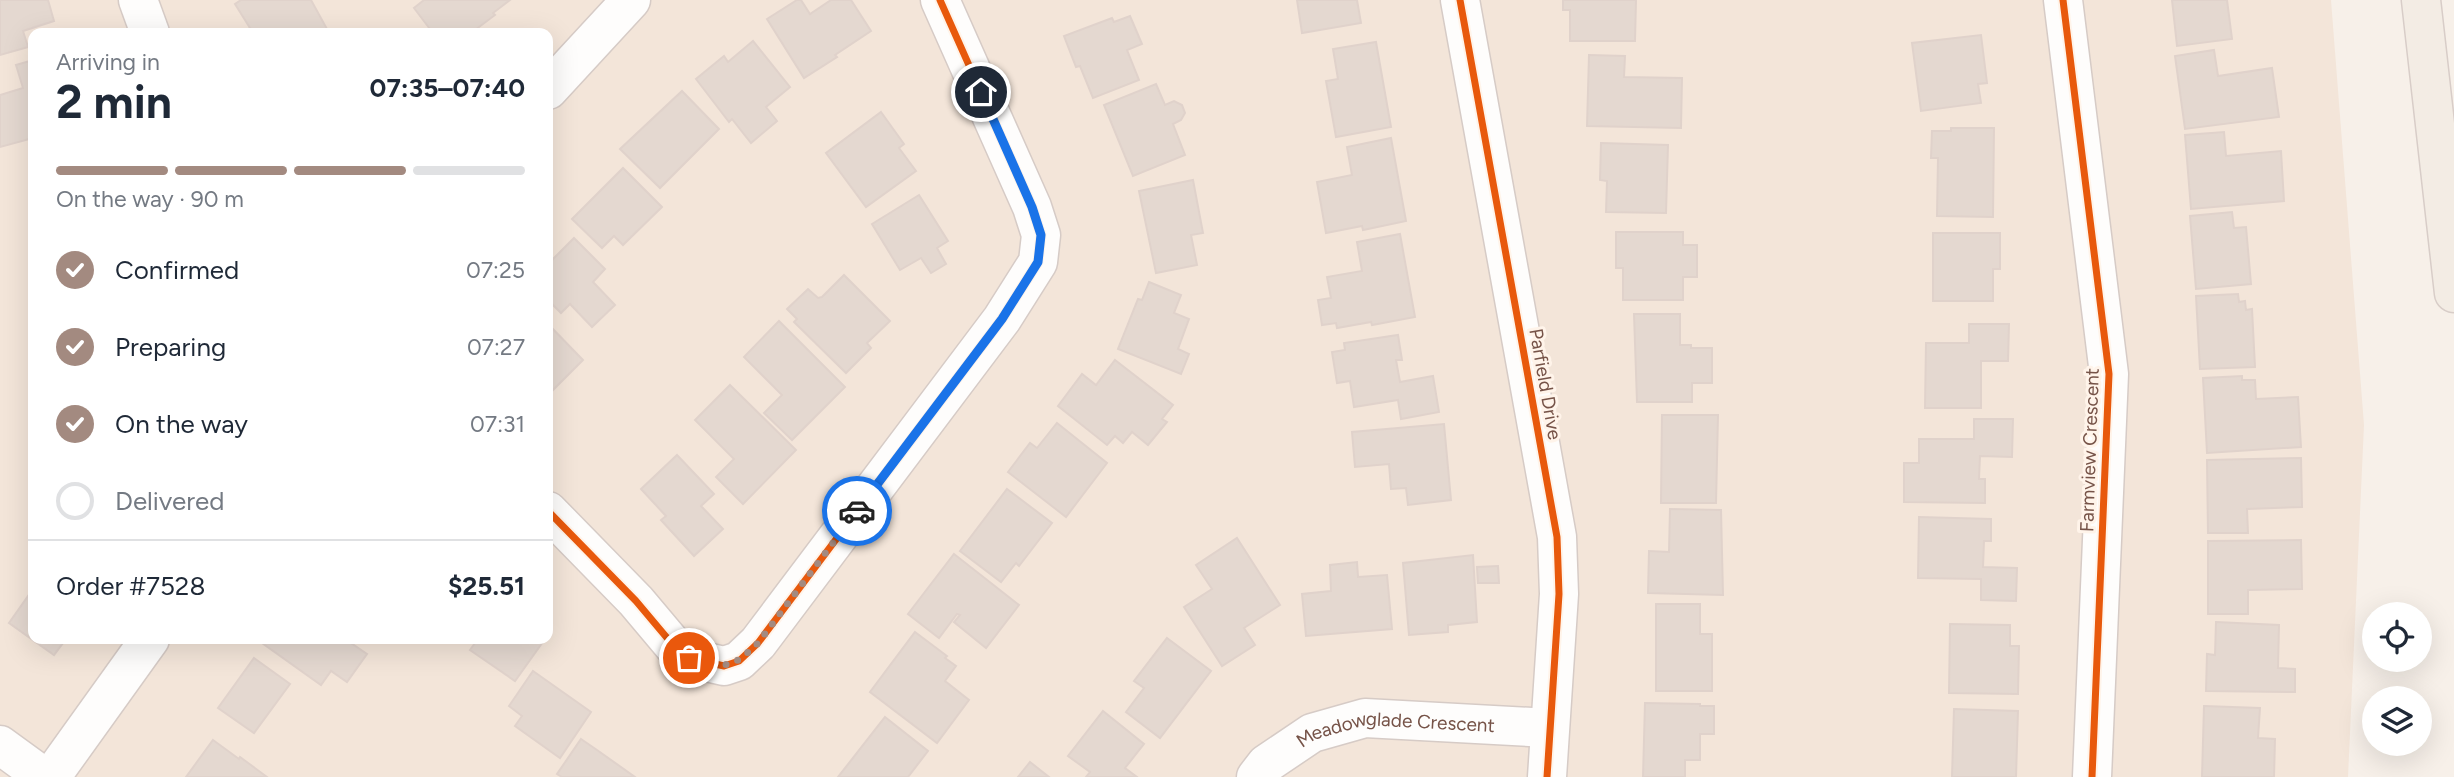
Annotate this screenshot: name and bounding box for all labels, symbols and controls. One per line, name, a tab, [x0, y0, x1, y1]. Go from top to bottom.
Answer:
text: Arriving in	[56, 48, 160, 76]
pin	[951, 62, 1011, 122]
text: 07:35–07:40	[370, 72, 525, 104]
icon: home	[962, 73, 1000, 111]
text: 2 min	[56, 74, 172, 130]
text: On the way · 90 m	[56, 185, 244, 213]
icon: check	[56, 251, 94, 289]
text: Confirmed	[115, 254, 239, 286]
text: 07:25	[466, 256, 525, 284]
street label: Parfield Drive	[1524, 327, 1567, 442]
icon: check	[56, 328, 94, 366]
text: Preparing	[115, 331, 226, 363]
text: 07:27	[467, 333, 525, 361]
street label: Farmview Crescent	[2075, 368, 2104, 532]
icon: check	[56, 405, 94, 443]
text: On the way	[115, 408, 248, 440]
text: 07:31	[470, 410, 525, 438]
courier	[822, 476, 892, 546]
text: Delivered	[115, 485, 224, 517]
icon: car	[838, 492, 876, 530]
text: Order #7528	[56, 570, 205, 602]
text: $25.51	[448, 570, 525, 602]
map controls	[2362, 602, 2432, 756]
button: locate	[2362, 602, 2432, 672]
pin	[659, 628, 719, 688]
icon: bag	[670, 639, 708, 677]
button: layers	[2362, 686, 2432, 756]
street label: Meadowglade Crescent	[1292, 707, 1495, 752]

